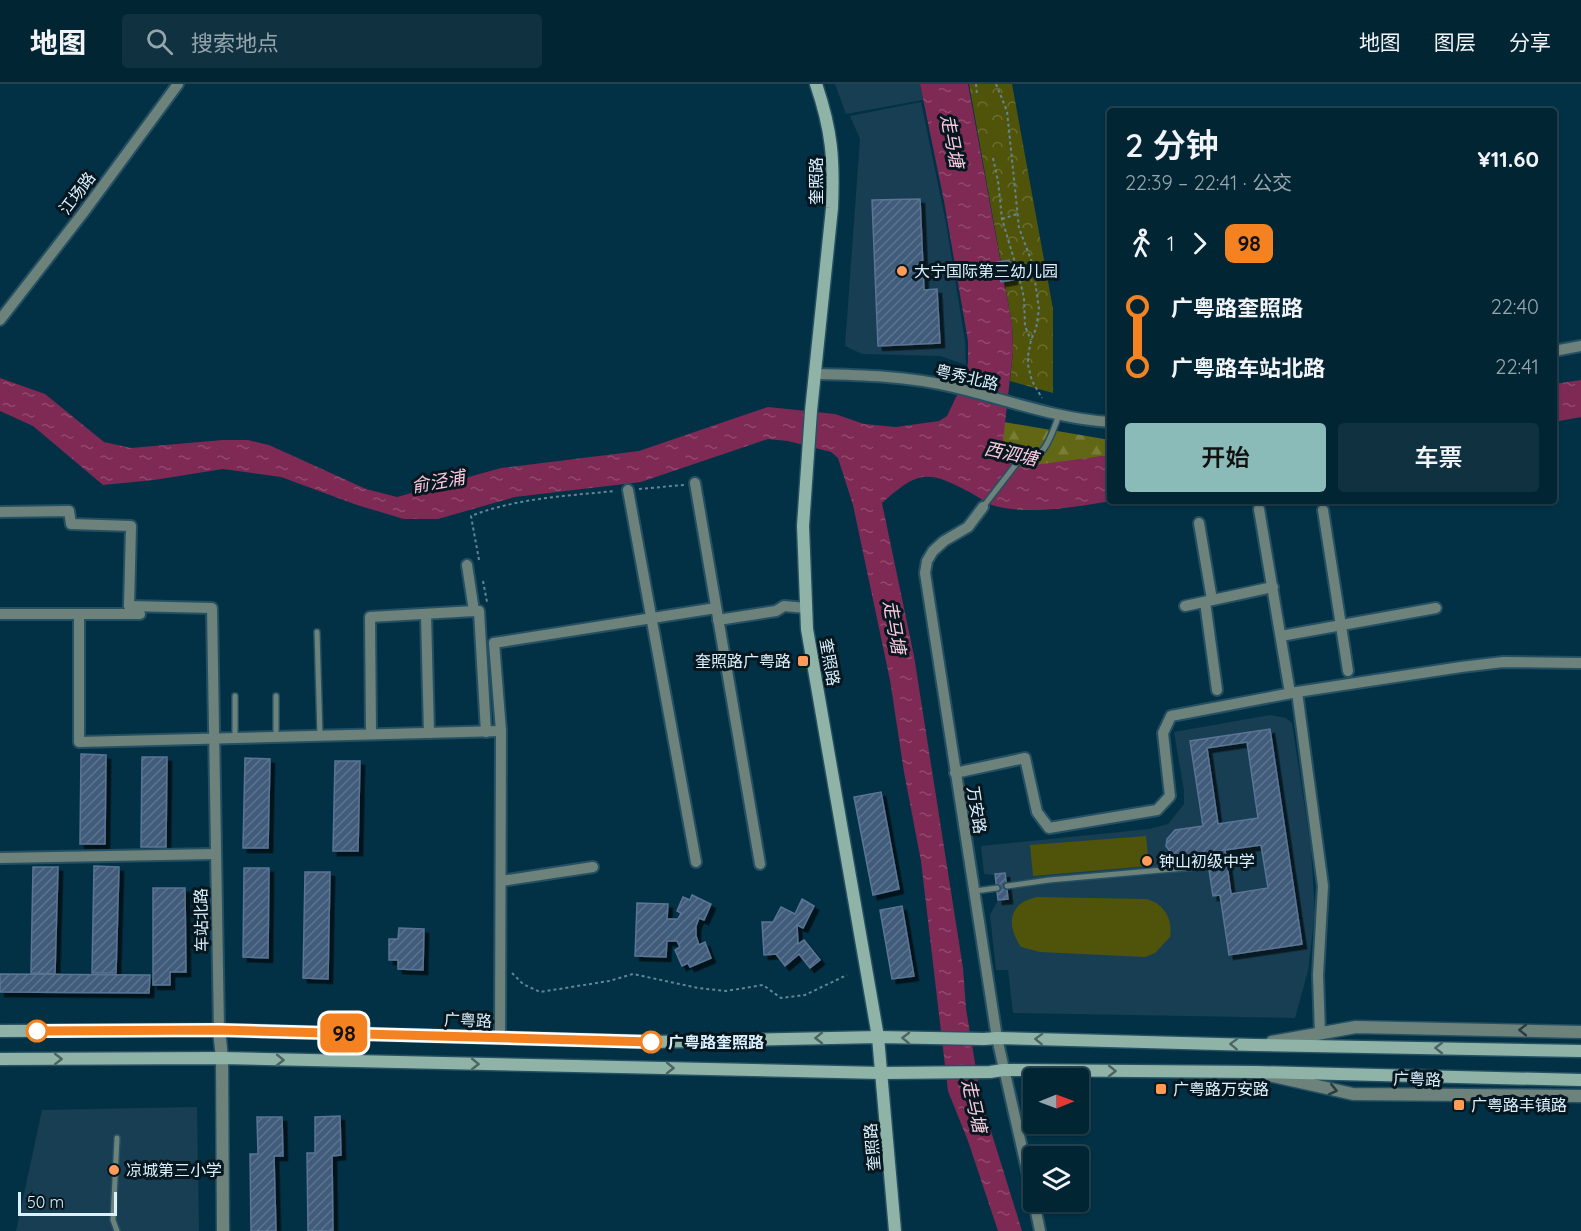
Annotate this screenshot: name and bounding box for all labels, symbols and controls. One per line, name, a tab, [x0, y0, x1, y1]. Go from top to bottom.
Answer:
search box	[122, 14, 542, 68]
text: 地图	[30, 25, 86, 60]
icon: search	[143, 25, 176, 58]
text: 搜索地点	[191, 29, 279, 57]
text: 地图	[1359, 29, 1401, 55]
text: 图层	[1434, 29, 1476, 55]
text: 分享	[1509, 29, 1551, 55]
water label: 走马塘	[936, 112, 970, 173]
text: 2 分钟	[1125, 124, 1219, 165]
text: ¥11.60	[1478, 145, 1539, 173]
street label: 奎照路	[806, 157, 826, 205]
street label: 江场路	[55, 168, 99, 218]
text: 22:39 – 22:41 · 公交	[1125, 170, 1292, 195]
icon: walk	[1125, 227, 1158, 260]
icon: forward	[1183, 227, 1216, 260]
text: 98	[1237, 230, 1261, 256]
text: 1	[1167, 231, 1174, 256]
place label: 大宁国际第三幼儿园	[914, 261, 1058, 281]
marker: 大宁国际第三幼儿园	[895, 264, 909, 278]
text: 广粤路奎照路	[1171, 294, 1303, 322]
text: 22:40	[1491, 294, 1539, 319]
text: 广粤路车站北路	[1171, 354, 1325, 382]
text: 22:41	[1495, 354, 1539, 379]
street label: 粤秀北路	[934, 360, 1000, 394]
button: 开始	[1125, 423, 1326, 492]
button: 车票	[1338, 423, 1539, 492]
water label: 西泗塘	[982, 437, 1043, 471]
water label: 俞泾浦	[409, 465, 469, 498]
water label: 走马塘	[878, 598, 911, 658]
street label: 奎照路	[816, 637, 844, 687]
place label: 奎照路广粤路	[695, 651, 791, 671]
marker: 奎照路广粤路	[796, 654, 810, 668]
street label: 万安路	[963, 785, 991, 835]
place label: 钟山初级中学	[1159, 851, 1255, 871]
marker: 钟山初级中学	[1140, 854, 1154, 868]
street label: 车站北路	[190, 888, 212, 952]
street label: 广粤路	[444, 1009, 492, 1031]
line badge: 98	[317, 1014, 371, 1052]
unlabelled marker	[26, 1020, 48, 1042]
text: 98	[332, 1020, 356, 1046]
one-way arrow	[1518, 1024, 1527, 1037]
marker: 广粤路奎照路	[640, 1031, 662, 1053]
place label: 广粤路奎照路	[668, 1032, 764, 1052]
one-way arrow	[815, 1032, 824, 1045]
one-way arrow	[902, 1032, 911, 1044]
one-way arrow	[1034, 1033, 1043, 1045]
one-way arrow	[1229, 1038, 1238, 1051]
one-way arrow	[1434, 1042, 1443, 1055]
one-way arrow	[54, 1053, 63, 1065]
one-way arrow	[276, 1053, 285, 1066]
one-way arrow	[471, 1058, 480, 1070]
one-way arrow	[666, 1062, 675, 1074]
one-way arrow	[1107, 1065, 1116, 1078]
north arrow	[1023, 1068, 1089, 1134]
map controls	[1023, 1068, 1089, 1212]
street label: 广粤路	[1393, 1069, 1441, 1089]
water label: 走马塘	[957, 1077, 992, 1138]
place label: 广粤路万安路	[1173, 1079, 1269, 1099]
marker: 广粤路万安路	[1154, 1082, 1168, 1096]
one-way arrow	[1328, 1082, 1338, 1095]
place label: 广粤路丰镇路	[1471, 1095, 1567, 1115]
marker: 广粤路丰镇路	[1452, 1098, 1466, 1112]
street label: 奎照路	[860, 1122, 884, 1172]
button: layers	[1023, 1146, 1089, 1212]
place label: 凉城第三小学	[126, 1160, 222, 1180]
marker: 凉城第三小学	[107, 1163, 121, 1177]
scale bar	[18, 1189, 117, 1216]
text: 50 m	[27, 1192, 64, 1212]

